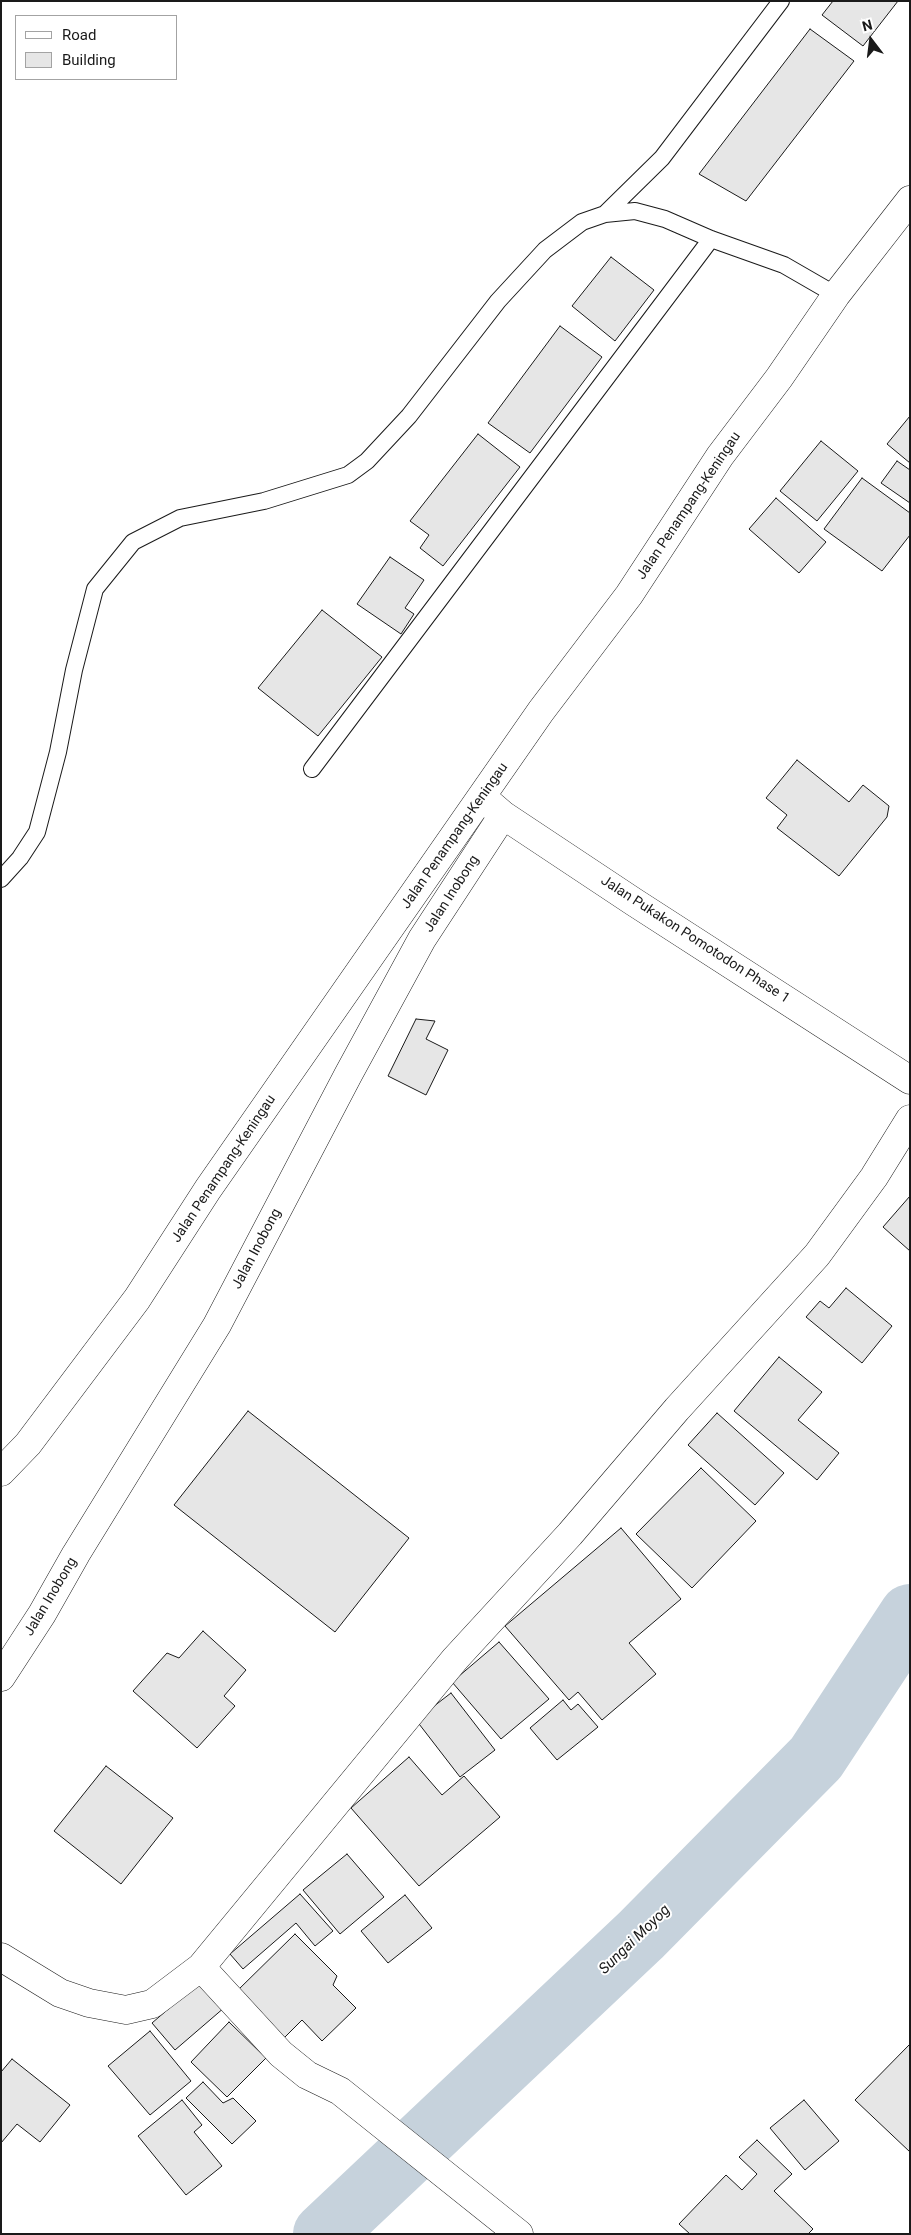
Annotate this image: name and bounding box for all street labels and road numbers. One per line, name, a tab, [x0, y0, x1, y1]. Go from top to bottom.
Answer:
street label: Jalan Penampang-Keningau	[633, 429, 745, 583]
street label: Jalan Penampang-Keningau	[398, 760, 512, 912]
street label: Jalan Inobong	[421, 852, 483, 936]
street label: Jalan Pukakon Pomotodon Phase 1	[597, 873, 793, 1007]
street label: Jalan Penampang-Keningau	[168, 1092, 280, 1246]
street label: Jalan Inobong	[229, 1206, 285, 1292]
street label: Jalan Inobong	[21, 1555, 81, 1639]

